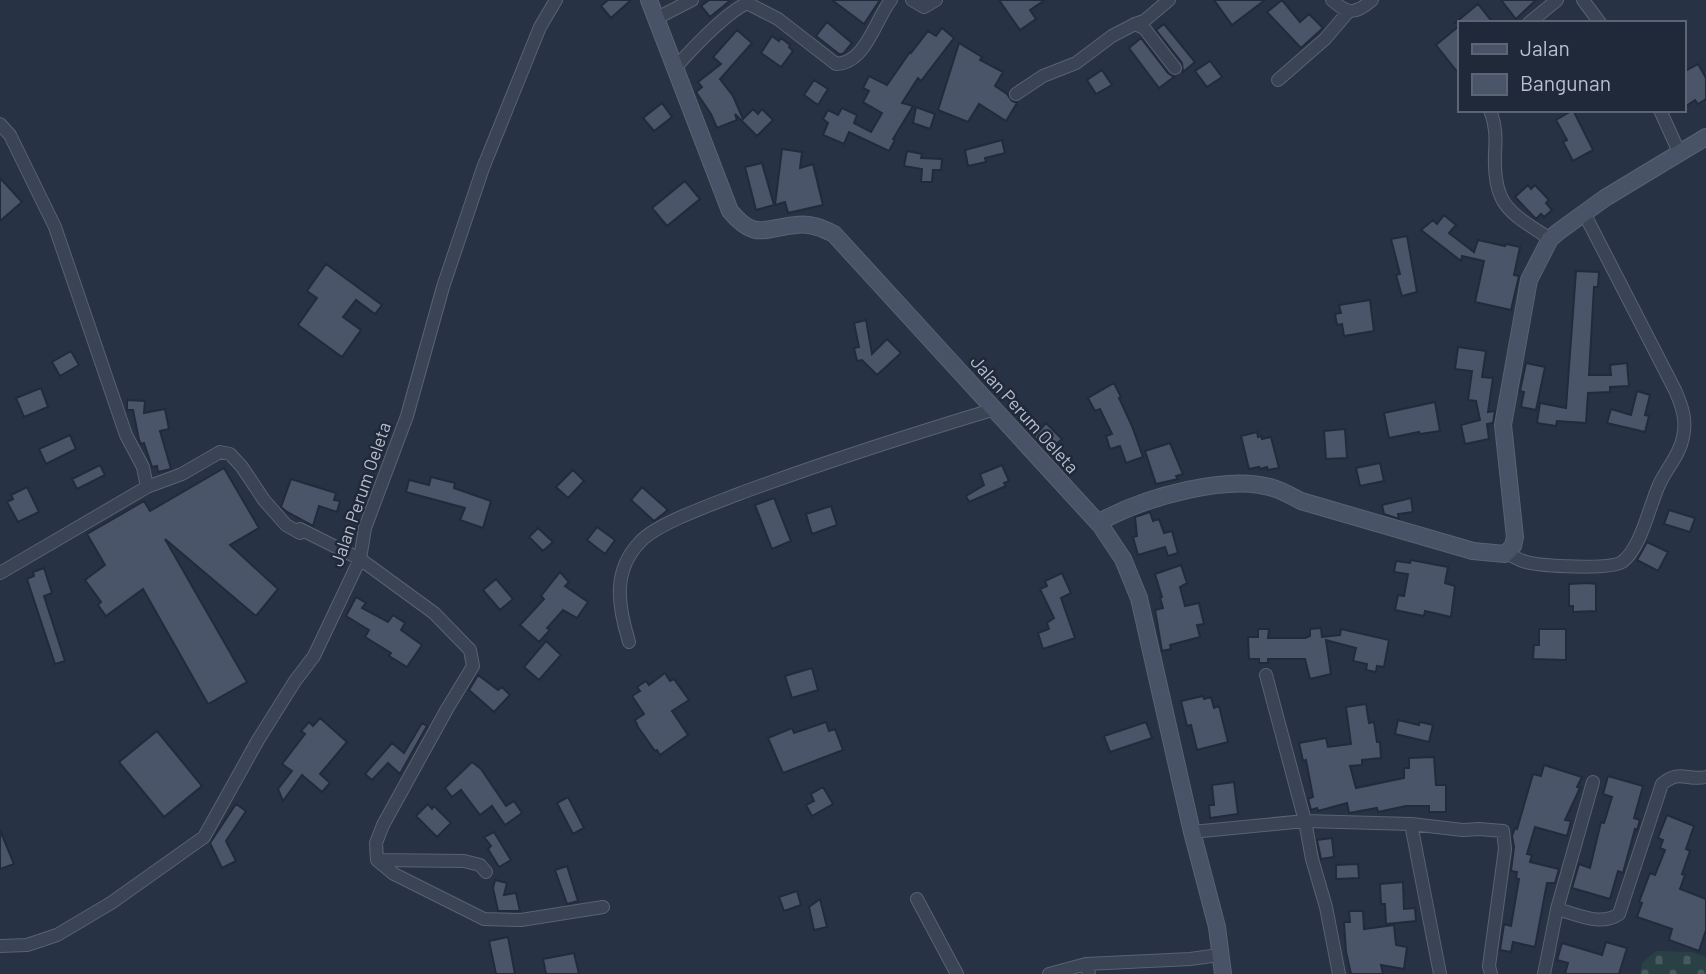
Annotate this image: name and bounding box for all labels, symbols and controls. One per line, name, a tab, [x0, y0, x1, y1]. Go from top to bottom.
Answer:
legend	[1458, 21, 1685, 112]
text: Jalan	[1520, 35, 1570, 60]
text: Bangunan	[1520, 70, 1611, 95]
street label: Jalan Perum Oeleta	[966, 351, 1084, 477]
street label: Jalan Perum Oeleta	[325, 419, 395, 569]

